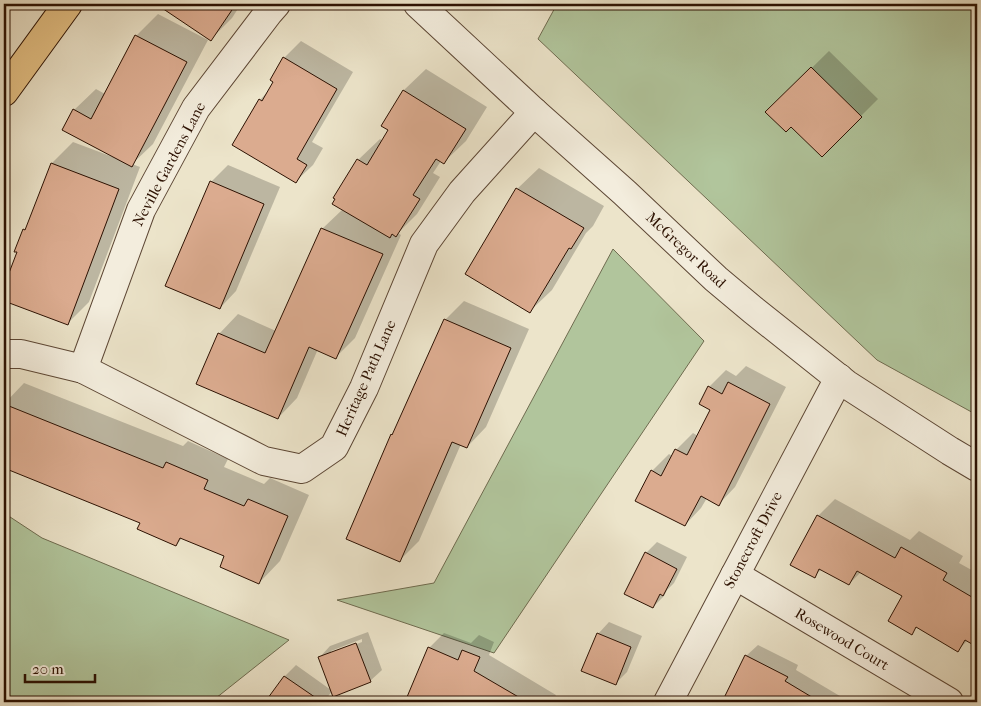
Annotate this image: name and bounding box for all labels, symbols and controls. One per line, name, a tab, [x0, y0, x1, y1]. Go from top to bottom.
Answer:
street label: Neville Gardens Lane	[129, 98, 210, 229]
street label: McGregor Road	[642, 208, 730, 292]
street label: Heritage Path Lane	[332, 316, 400, 439]
street label: Stonecroft Drive	[720, 488, 786, 592]
street label: Rosewood Court	[792, 604, 893, 674]
scale bar	[25, 651, 95, 683]
text: 20 m	[32, 660, 64, 678]

